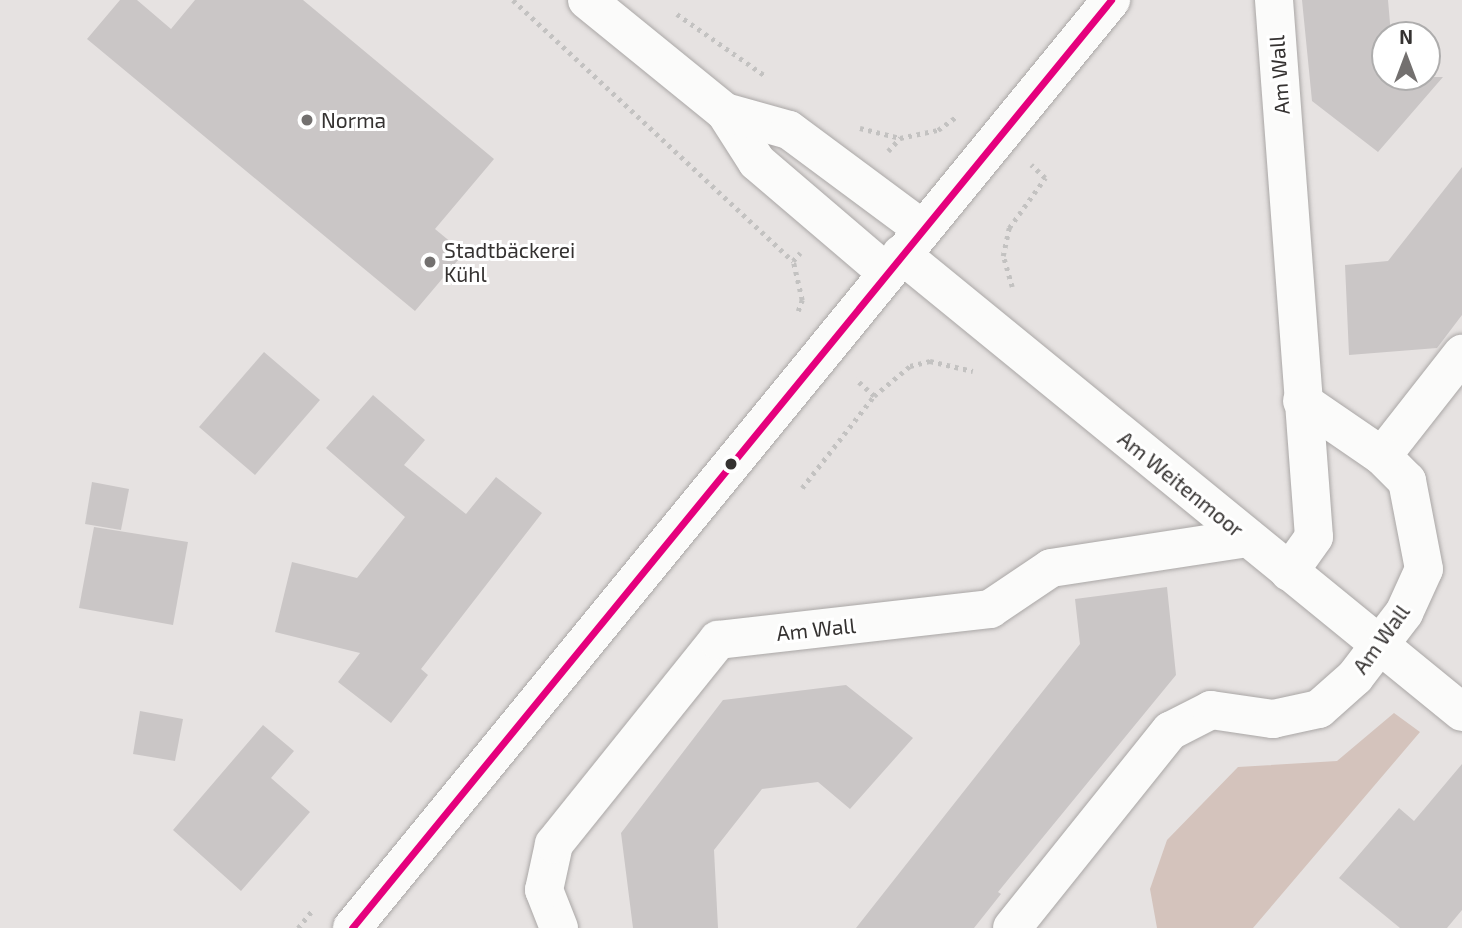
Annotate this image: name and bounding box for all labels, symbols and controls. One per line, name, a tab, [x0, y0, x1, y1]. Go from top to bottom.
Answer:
north arrow	[1371, 21, 1441, 91]
text: N	[1399, 25, 1413, 48]
street label: Am Wall	[1264, 34, 1294, 116]
place label: Norma	[321, 107, 386, 133]
marker: Norma	[299, 112, 315, 128]
place label: Stadtbäckerei Kühl	[444, 237, 575, 287]
marker: Stadtbäckerei Kühl	[422, 254, 438, 270]
street label: Am Weitenmoor	[1113, 426, 1249, 542]
unlabelled marker	[724, 457, 738, 471]
street label: Am Wall	[1347, 599, 1415, 679]
street label: Am Wall	[775, 612, 857, 646]

